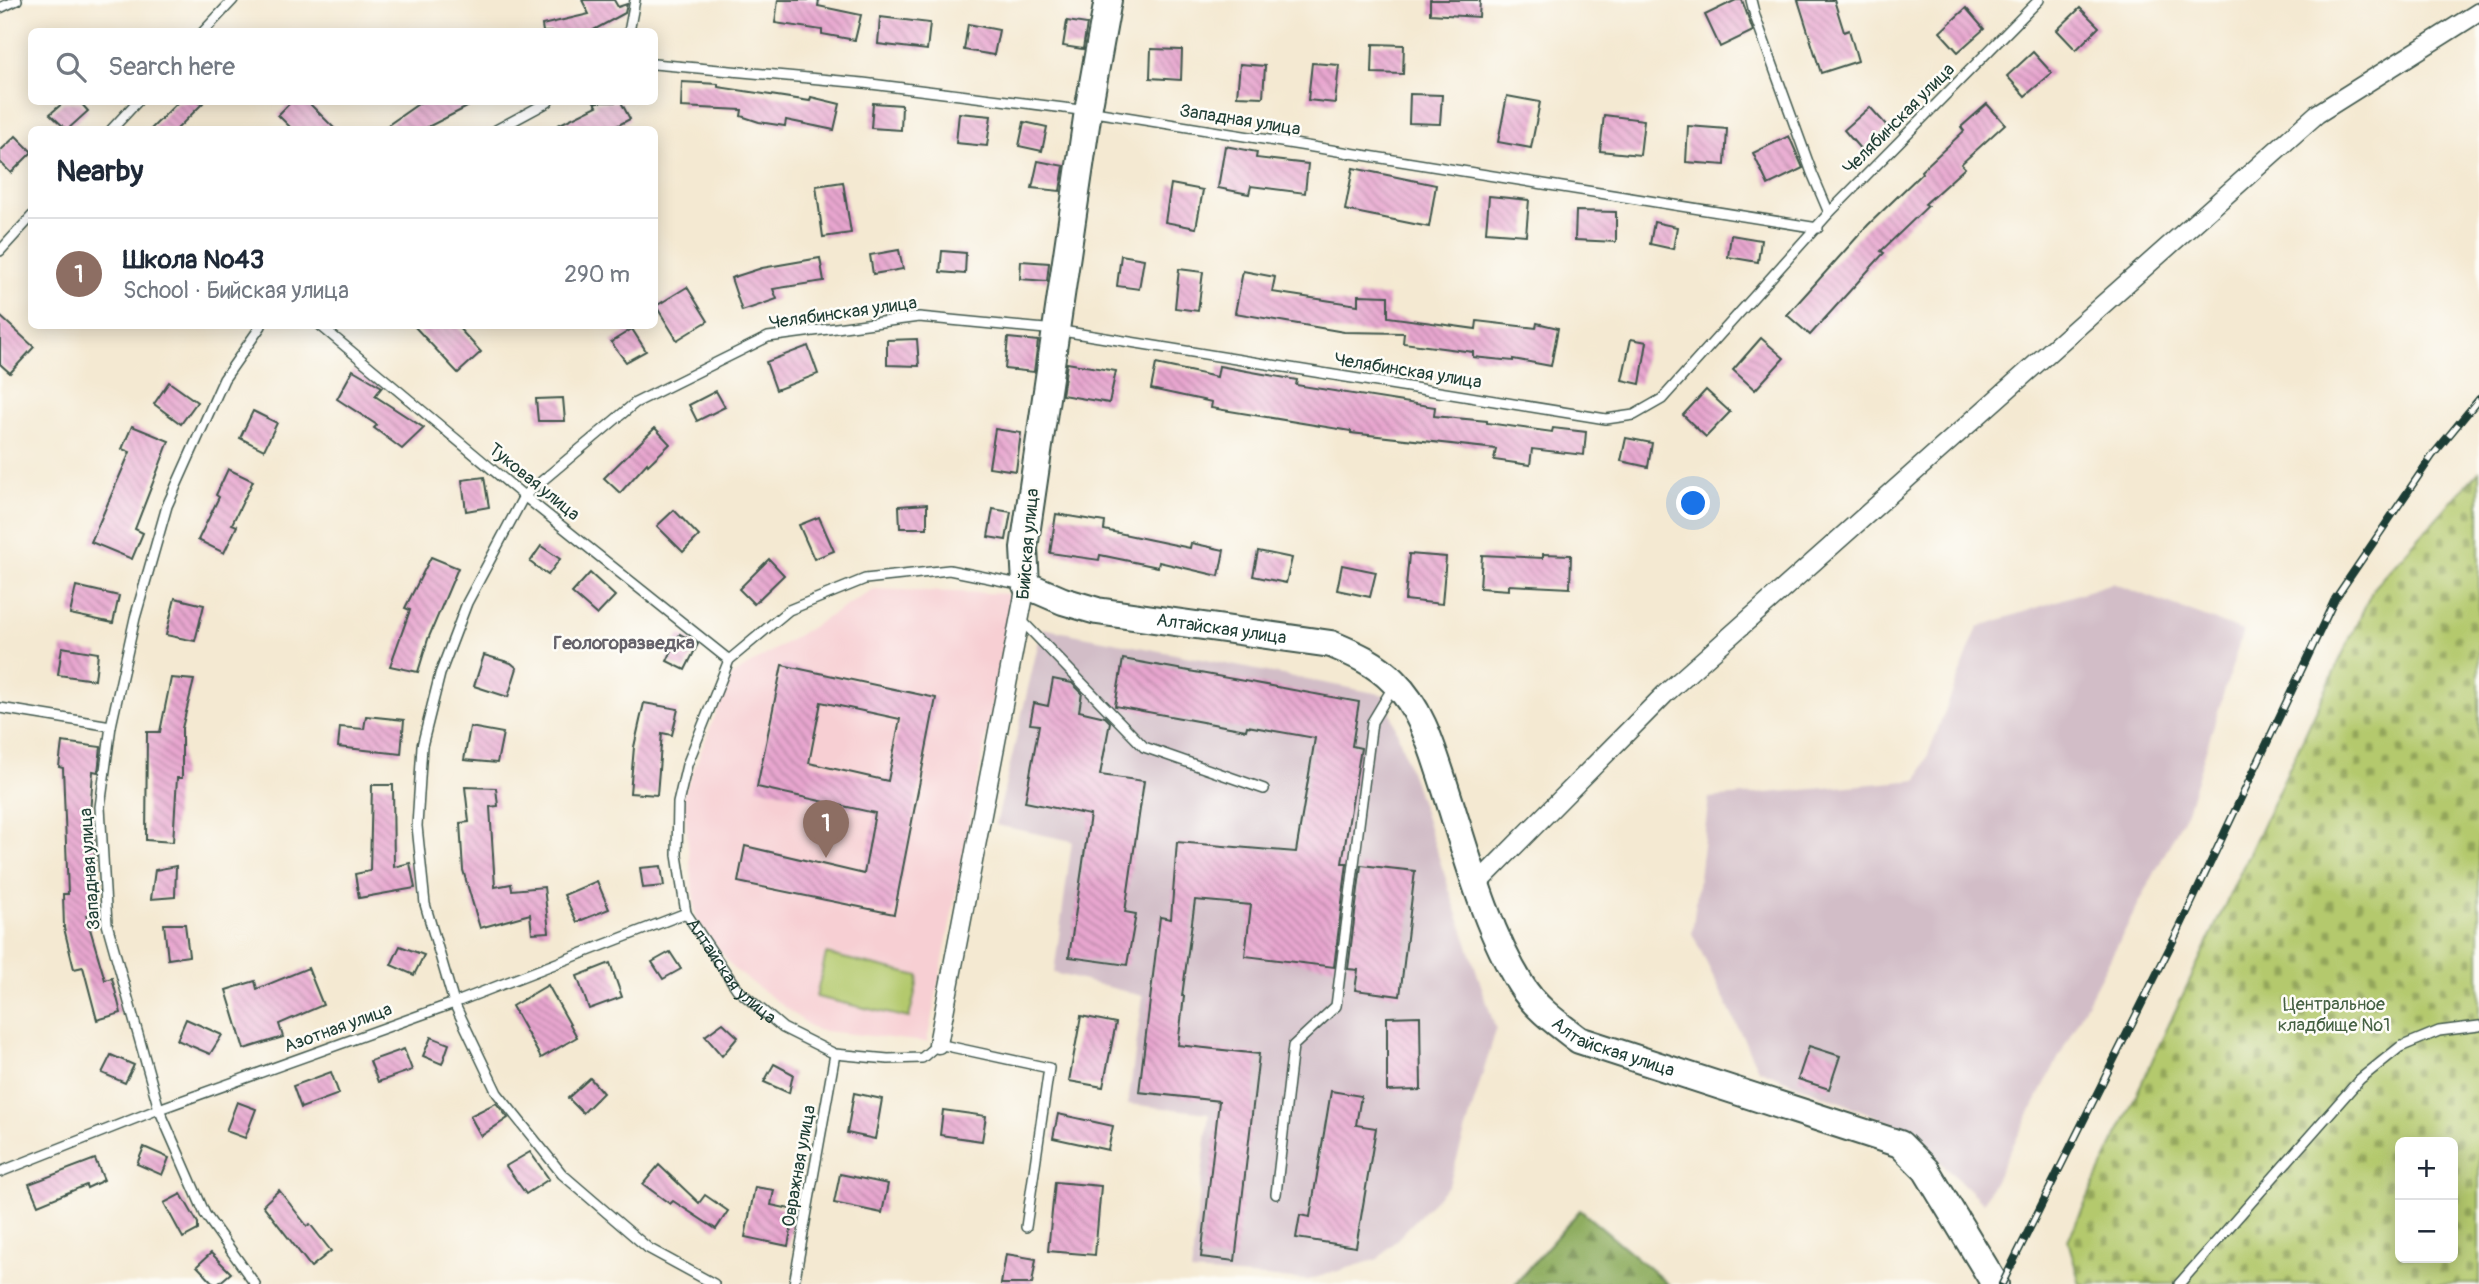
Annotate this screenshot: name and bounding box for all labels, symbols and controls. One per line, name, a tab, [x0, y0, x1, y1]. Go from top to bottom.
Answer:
search box	[28, 28, 658, 105]
icon: search	[52, 48, 90, 86]
text: Search here	[108, 51, 235, 83]
street label: Челябинская улица	[1838, 58, 1960, 180]
street label: Западная улица	[1178, 99, 1302, 141]
text: Nearby	[56, 153, 143, 190]
text: Школа №43	[123, 244, 264, 276]
text: 1	[75, 260, 84, 289]
text: 290 m	[564, 260, 630, 289]
text: School · Бийская улица	[123, 276, 349, 305]
street label: Челябинская улица	[768, 291, 918, 335]
street label: Челябинская улица	[1333, 348, 1483, 394]
street label: Туковая улица	[484, 438, 584, 526]
your location	[1676, 486, 1710, 520]
street label: Бийская улица	[1012, 487, 1044, 601]
street label: Алтайская улица	[1155, 608, 1288, 649]
district label: Геологоразведка	[553, 631, 695, 655]
pin: 1	[803, 800, 849, 858]
street label: Западная улица	[74, 807, 106, 931]
street label: Алтайская улица	[681, 914, 781, 1029]
park label: Центральное кладбище №1	[2278, 993, 2390, 1037]
street label: Азотная улица	[281, 998, 395, 1058]
street label: Алтайская улица	[1547, 1012, 1678, 1082]
street label: Овражная улица	[777, 1103, 821, 1229]
map controls	[2395, 1137, 2458, 1263]
button: +	[2395, 1137, 2458, 1200]
button: −	[2395, 1200, 2458, 1263]

